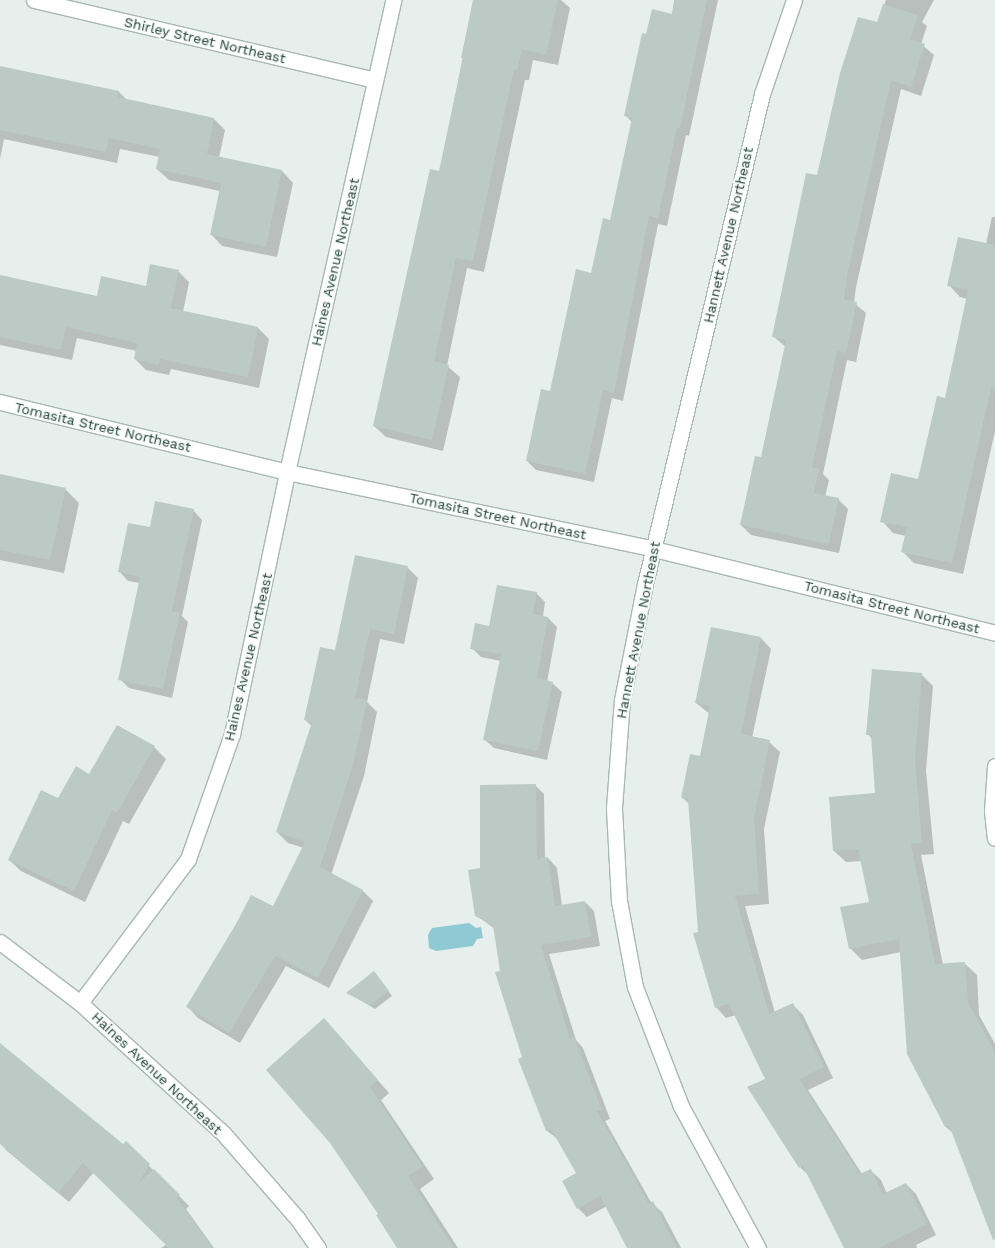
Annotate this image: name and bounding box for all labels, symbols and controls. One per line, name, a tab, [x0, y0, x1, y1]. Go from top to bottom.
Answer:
street label: Shirley Street Northeast	[122, 13, 288, 67]
street label: Hannett Avenue Northeast	[699, 145, 757, 325]
street label: Haines Avenue Northeast	[307, 176, 363, 348]
street label: Tomasita Street Northeast	[13, 398, 193, 456]
street label: Tomasita Street Northeast	[408, 489, 588, 543]
street label: Hannett Avenue Northeast	[613, 540, 663, 720]
street label: Haines Avenue Northeast	[220, 571, 276, 743]
street label: Tomasita Street Northeast	[802, 577, 982, 637]
street label: Haines Avenue Northeast	[88, 1008, 226, 1138]

